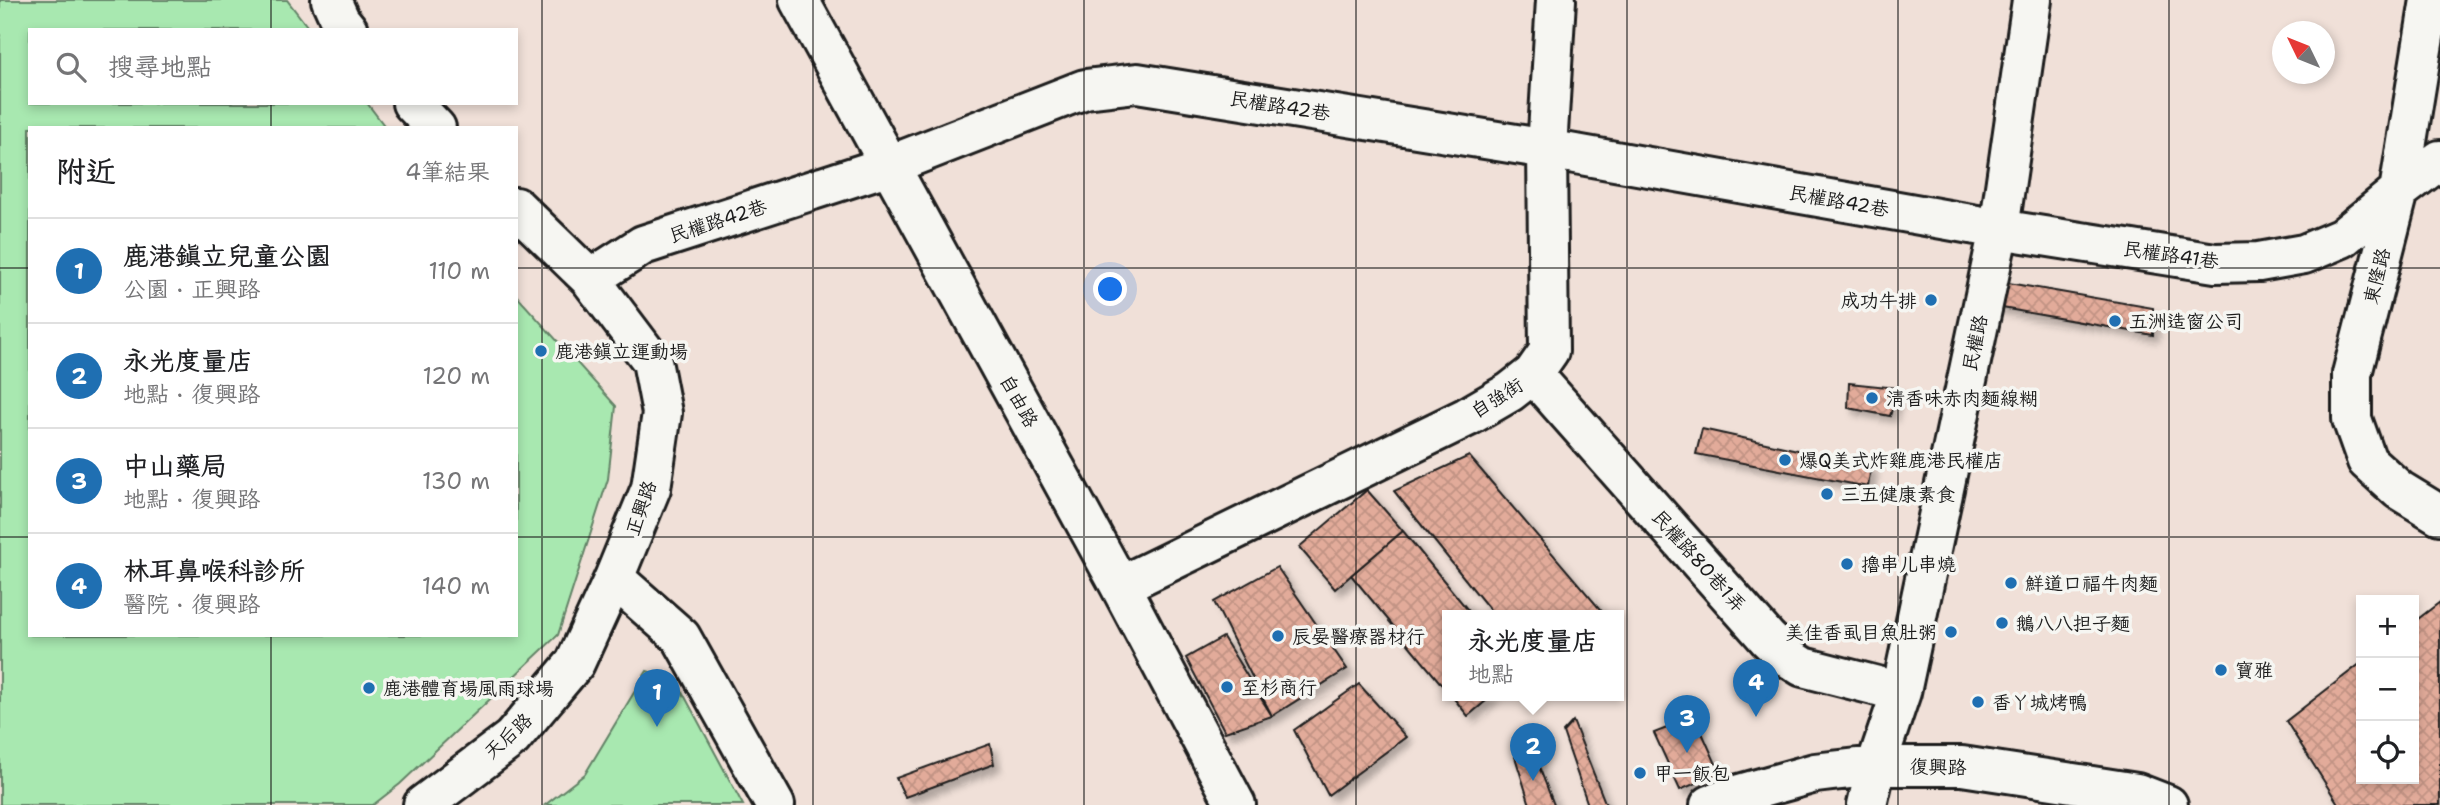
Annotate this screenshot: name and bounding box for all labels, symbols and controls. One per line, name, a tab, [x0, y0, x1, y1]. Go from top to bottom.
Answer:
north arrow	[2272, 21, 2335, 84]
search box	[28, 28, 518, 105]
icon: search	[52, 48, 90, 86]
text: 搜尋地點	[108, 49, 212, 84]
street label: 民權路42巷	[1228, 86, 1332, 126]
text: 附近	[56, 151, 116, 192]
text: 4筆結果	[405, 157, 490, 187]
street label: 民權路42巷	[1787, 180, 1891, 222]
street label: 民權路42巷	[666, 193, 770, 249]
street label: 民權路41巷	[2122, 236, 2220, 274]
text: 鹿港鎮立兒童公園	[123, 238, 331, 273]
street label: 東隆路	[2358, 245, 2396, 307]
text: 1	[74, 256, 84, 286]
text: 110 m	[428, 256, 490, 286]
your location	[1093, 272, 1127, 306]
text: 公園 · 正興路	[123, 274, 260, 304]
place label: 成功牛排	[1841, 288, 1917, 313]
marker: 成功牛排	[1923, 292, 1939, 308]
place label: 五洲造窗公司	[2129, 309, 2243, 334]
street label: 民權路	[1957, 313, 1993, 373]
marker: 五洲造窗公司	[2107, 313, 2123, 329]
place label: 鹿港鎮立運動場	[555, 339, 688, 364]
text: 永光度量店	[123, 343, 253, 378]
marker: 鹿港鎮立運動場	[533, 343, 549, 359]
text: 2	[71, 361, 87, 391]
text: 120 m	[422, 361, 490, 391]
street label: 自由路	[994, 370, 1044, 432]
street label: 自強街	[1466, 372, 1528, 424]
text: 地點 · 復興路	[123, 379, 260, 409]
place label: 清香味赤肉麵線糊	[1886, 386, 2038, 411]
marker: 清香味赤肉麵線糊	[1864, 390, 1880, 406]
text: 中山藥局	[123, 448, 227, 483]
place label: 爆Q美式炸雞鹿港民權店	[1799, 448, 2003, 473]
marker: 爆Q美式炸雞鹿港民權店	[1777, 452, 1793, 468]
text: 3	[71, 466, 87, 496]
text: 130 m	[422, 466, 490, 496]
street label: 正興路	[620, 477, 662, 539]
place label: 三五健康素食	[1841, 482, 1955, 507]
text: 地點 · 復興路	[123, 484, 260, 514]
marker: 三五健康素食	[1819, 486, 1835, 502]
street label: 民權路80巷1弄	[1647, 505, 1751, 617]
place label: 擼串儿串燒	[1861, 552, 1956, 577]
text: 林耳鼻喉科診所	[123, 553, 305, 588]
marker: 擼串儿串燒	[1839, 556, 1855, 572]
text: 4	[71, 571, 87, 601]
text: 140 m	[422, 571, 490, 601]
place label: 鮮道口福牛肉麵	[2025, 571, 2158, 596]
marker: 鮮道口福牛肉麵	[2003, 575, 2019, 591]
text: 醫院 · 復興路	[123, 589, 260, 619]
map controls	[2356, 595, 2419, 784]
button: +	[2356, 595, 2419, 658]
popup	[1442, 610, 1624, 701]
place label: 鵝八八担子麵	[2016, 611, 2130, 636]
marker: 鵝八八担子麵	[1994, 615, 2010, 631]
place label: 美佳香虱目魚肚粥	[1785, 620, 1937, 645]
text: 永光度量店	[1468, 623, 1598, 658]
place label: 辰晏醫療器材行	[1292, 624, 1425, 649]
marker: 美佳香虱目魚肚粥	[1943, 624, 1959, 640]
marker: 辰晏醫療器材行	[1270, 628, 1286, 644]
place label: 寶雅	[2235, 658, 2273, 683]
button: −	[2356, 658, 2419, 721]
text: 地點	[1468, 659, 1514, 689]
pin: 4	[1733, 659, 1779, 717]
marker: 寶雅	[2213, 662, 2229, 678]
pin: 1	[634, 669, 680, 727]
place label: 至杉商行	[1241, 675, 1317, 700]
place label: 鹿港體育場風雨球場	[383, 676, 554, 701]
marker: 至杉商行	[1219, 679, 1235, 695]
marker: 鹿港體育場風雨球場	[361, 680, 377, 696]
place label: 香ㄚ城烤鴨	[1992, 690, 2087, 715]
marker: 香ㄚ城烤鴨	[1970, 694, 1986, 710]
pin: 3	[1664, 695, 1710, 753]
street label: 天后路	[479, 707, 537, 765]
button: locate	[2356, 721, 2419, 784]
pin: 2	[1510, 723, 1556, 781]
street label: 復興路	[1909, 754, 1967, 780]
place label: 甲一飯包	[1654, 761, 1730, 786]
marker: 甲一飯包	[1632, 765, 1648, 781]

